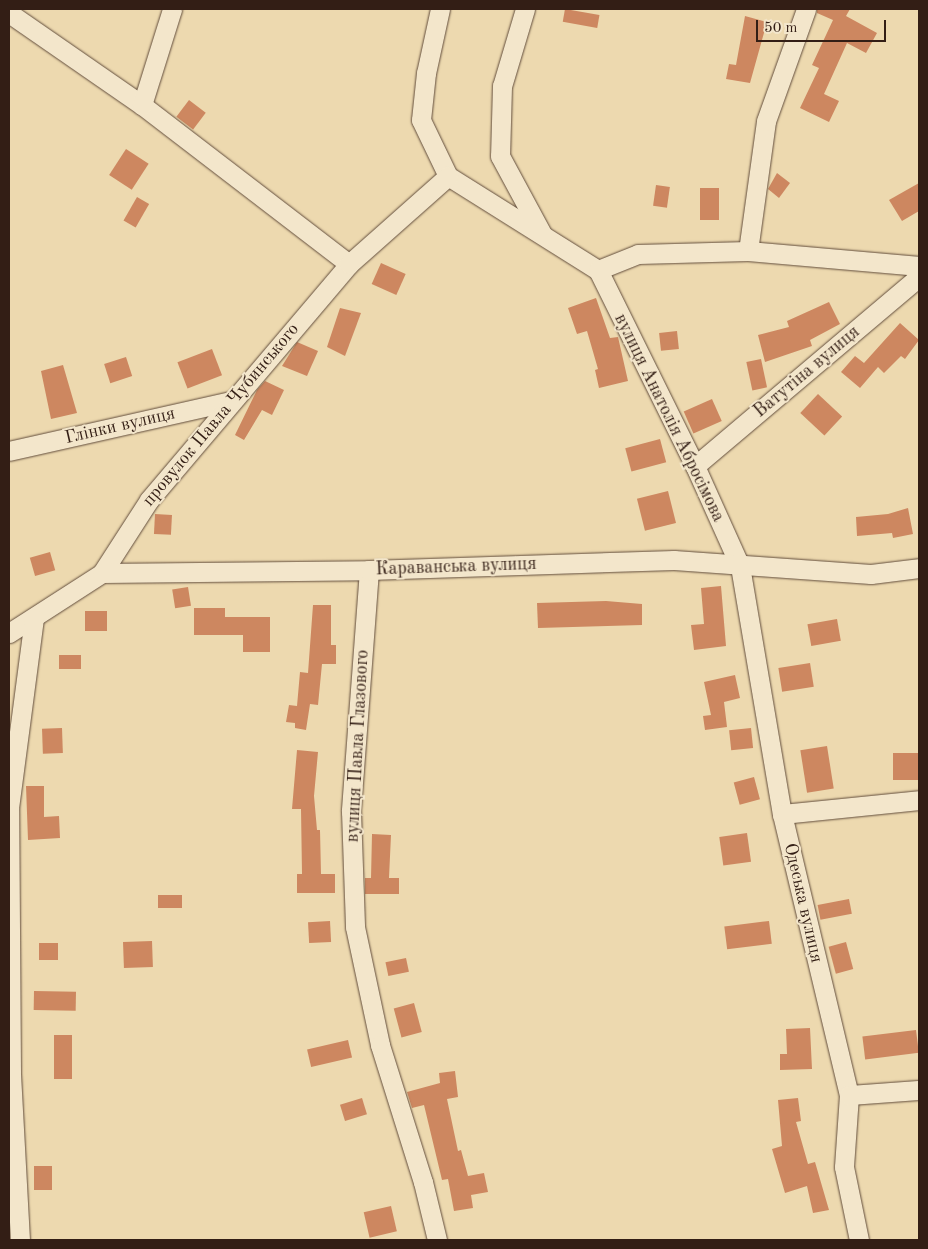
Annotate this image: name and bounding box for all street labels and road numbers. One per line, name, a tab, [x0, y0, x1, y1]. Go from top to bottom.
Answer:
street label: вулиця Анатолія Абросімова	[609, 310, 729, 526]
street label: провулок Павла Чубинського	[138, 319, 304, 511]
street label: Ватутіна вулиця	[750, 321, 864, 423]
street label: Глінки вулиця	[63, 403, 177, 449]
street label: Караванська вулиця	[375, 553, 537, 581]
street label: вулиця Павла Глазового	[342, 649, 374, 843]
street label: Одеська вулиця	[779, 841, 827, 965]

